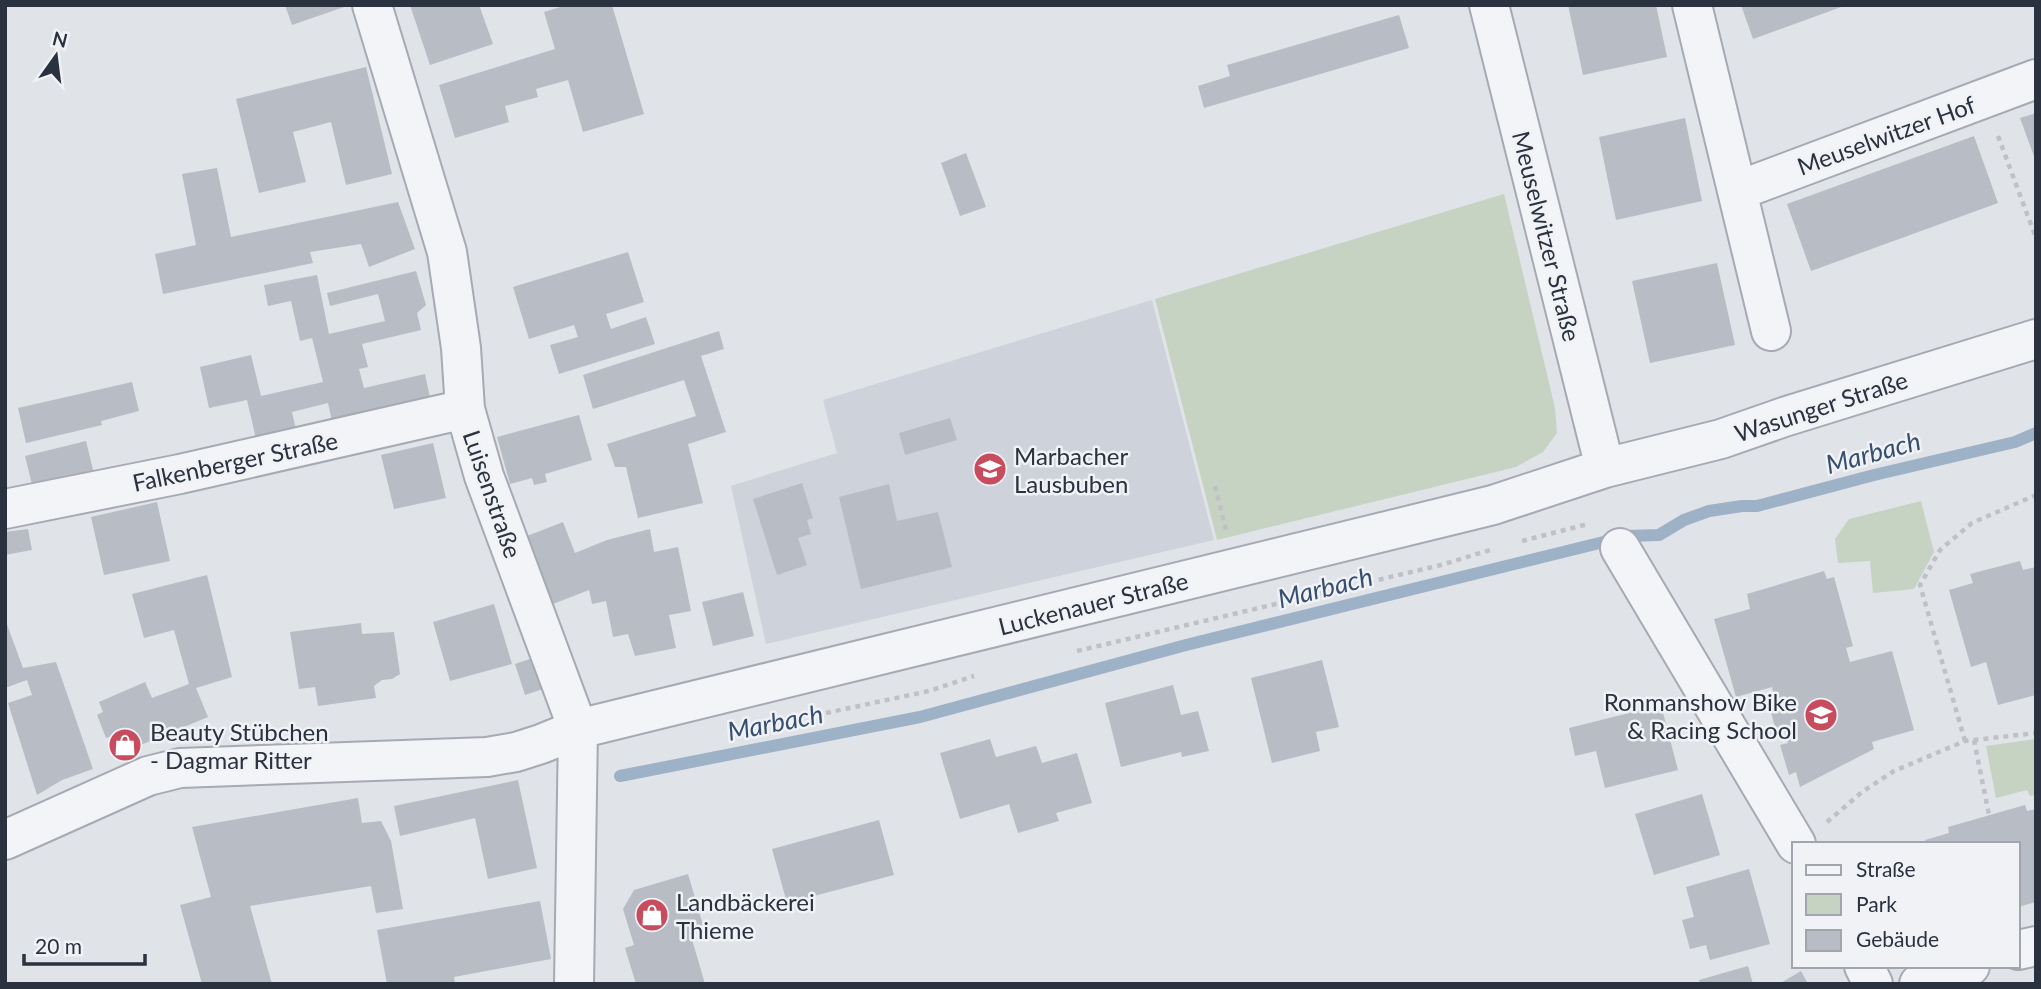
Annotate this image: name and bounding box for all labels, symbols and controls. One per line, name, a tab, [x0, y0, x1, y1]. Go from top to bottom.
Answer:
north arrow	[21, 21, 91, 91]
text: N	[50, 26, 70, 52]
street label: Meuselwitzer Hof	[1793, 89, 1980, 181]
street label: Meuselwitzer Straße	[1507, 128, 1587, 344]
street label: Wasunger Straße	[1731, 364, 1911, 448]
water label: Marbach	[1822, 424, 1924, 480]
street label: Falkenberger Straße	[130, 425, 340, 497]
street label: Luisenstraße	[458, 426, 528, 562]
place label: Marbacher Lausbuben	[1014, 441, 1128, 498]
school or university icon: Marbacher Lausbuben	[971, 450, 1009, 488]
water label: Marbach	[1274, 560, 1376, 614]
street label: Luckenauer Straße	[995, 565, 1191, 641]
place label: Ronmanshow Bike & Racing School	[1604, 687, 1797, 744]
school or university icon: Ronmanshow Bike & Racing School	[1802, 696, 1840, 734]
water label: Marbach	[724, 697, 826, 747]
place label: Beauty Stübchen - Dagmar Ritter	[150, 717, 329, 774]
shop icon: Beauty Stübchen - Dagmar Ritter	[106, 726, 144, 764]
legend	[1792, 842, 2020, 968]
text: Straße	[1856, 856, 1916, 881]
place label: Landbäckerei Thieme	[676, 887, 815, 944]
text: Park	[1856, 891, 1897, 916]
shop icon: Landbäckerei Thieme	[633, 896, 671, 934]
scale bar	[24, 922, 145, 966]
text: Gebäude	[1856, 926, 1939, 951]
text: 20 m	[35, 933, 82, 958]

